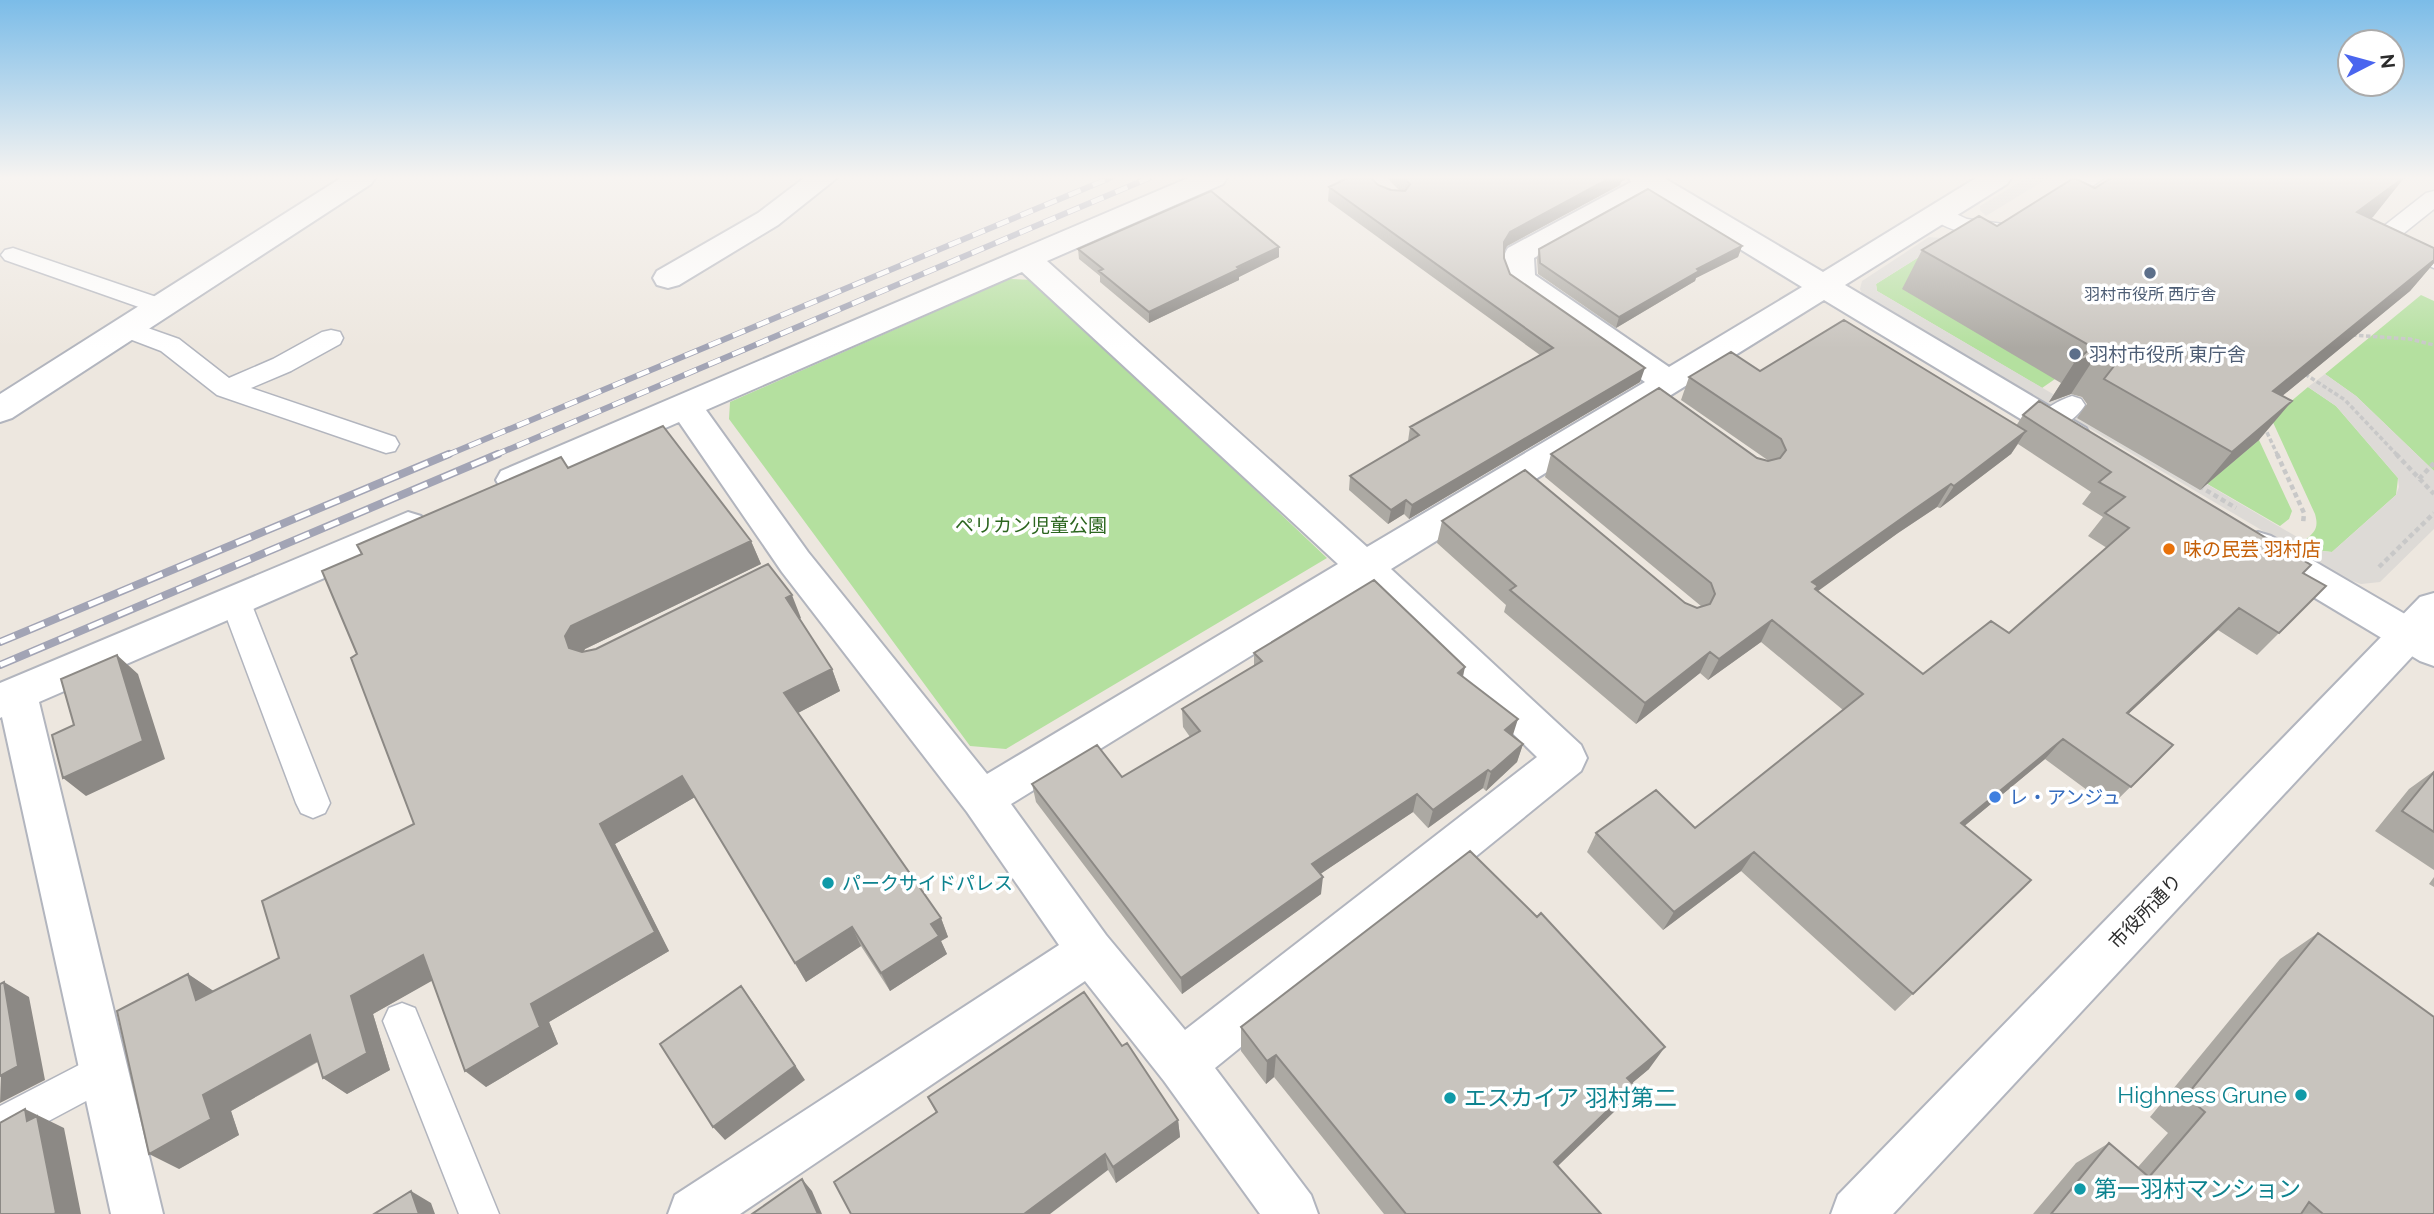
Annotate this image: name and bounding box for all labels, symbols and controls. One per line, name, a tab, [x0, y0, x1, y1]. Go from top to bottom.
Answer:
north arrow	[2336, 28, 2406, 98]
text: N	[2376, 53, 2400, 70]
marker: 羽村市役所 西庁舎	[2142, 265, 2158, 281]
place label: 羽村市役所 西庁舎	[2084, 285, 2216, 304]
place label: 羽村市役所 東庁舎	[2089, 343, 2246, 365]
marker: 羽村市役所 東庁舎	[2067, 346, 2083, 362]
park label: ペリカン児童公園	[955, 514, 1107, 536]
place label: 味の民芸 羽村店	[2183, 538, 2321, 560]
marker: 味の民芸 羽村店	[2161, 541, 2177, 557]
place label: レ・アンジュ	[2009, 786, 2121, 808]
marker: レ・アンジュ	[1987, 789, 2003, 805]
street label: 市役所通り	[2104, 869, 2186, 953]
place label: パークサイドパレス	[842, 872, 1013, 894]
marker: パークサイドパレス	[820, 875, 836, 891]
place label: Highness Grune	[2117, 1081, 2287, 1108]
place label: エスカイア 羽村第二	[1464, 1084, 1677, 1111]
marker: Highness Grune	[2293, 1087, 2309, 1103]
marker: エスカイア 羽村第二	[1442, 1090, 1458, 1106]
place label: 第一羽村マンション	[2094, 1175, 2301, 1202]
marker: 第一羽村マンション	[2072, 1181, 2088, 1197]

